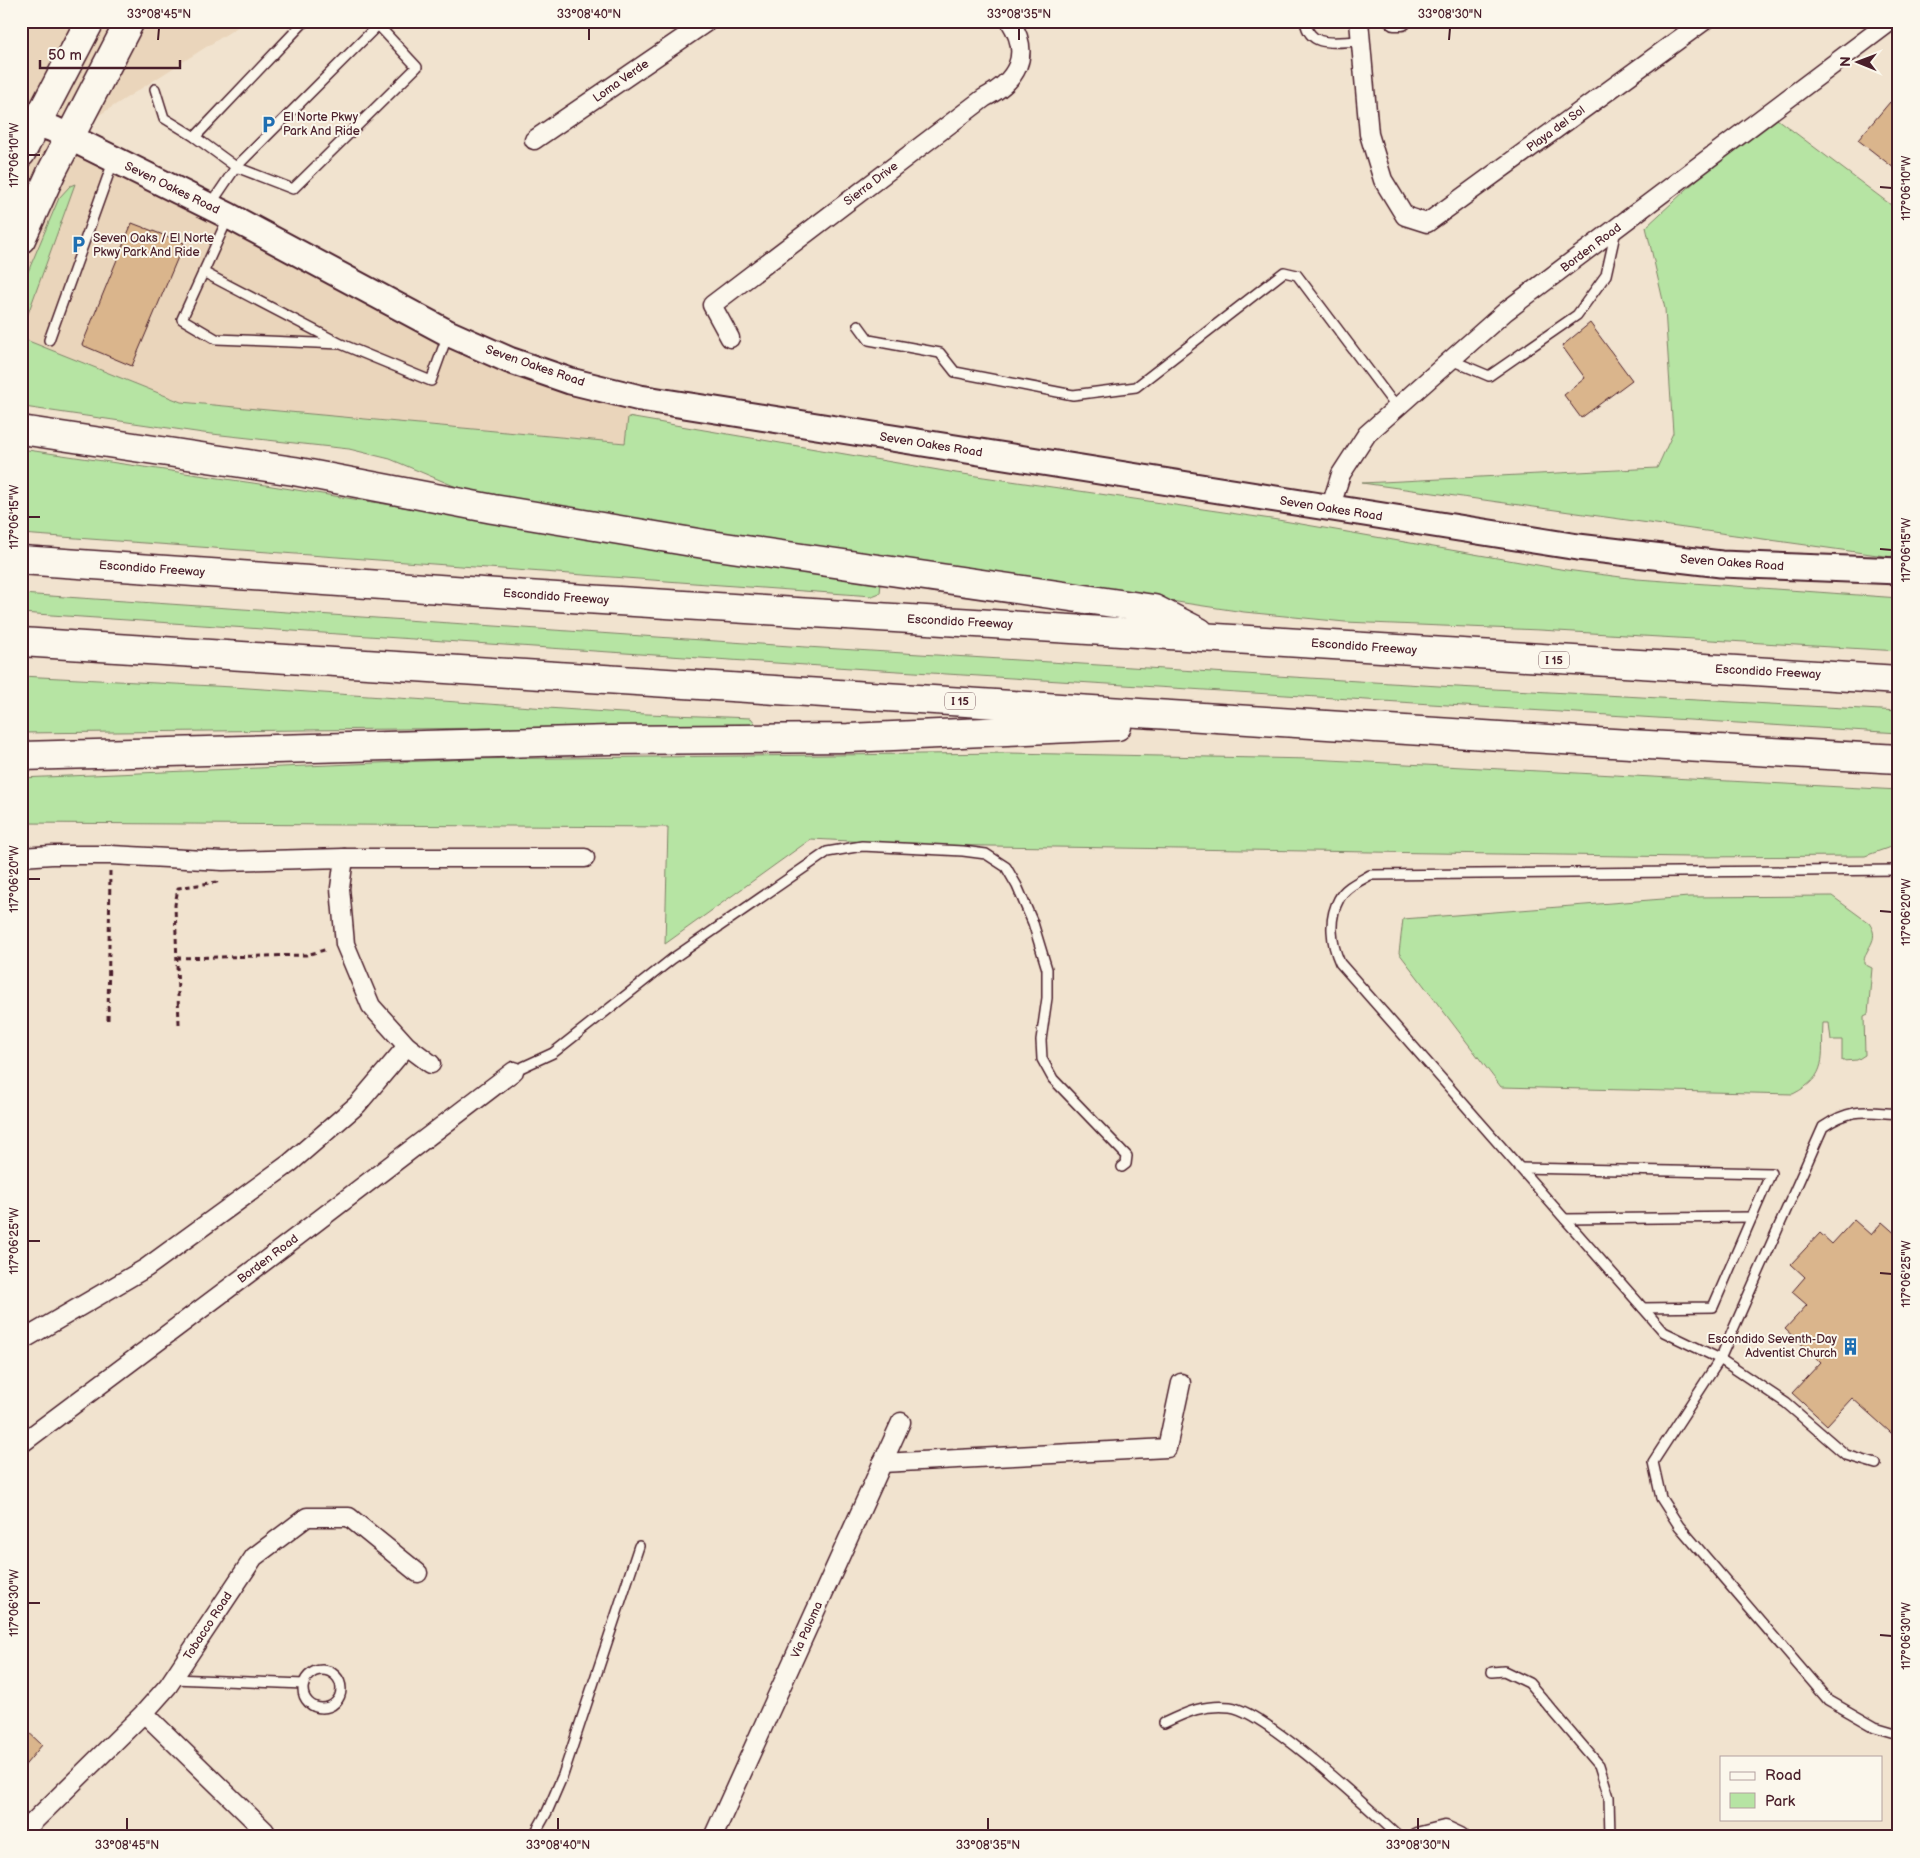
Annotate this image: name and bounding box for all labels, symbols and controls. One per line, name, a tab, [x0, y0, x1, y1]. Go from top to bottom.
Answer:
text: 33°08'45"N	[127, 7, 191, 22]
text: 33°08'40"N	[557, 7, 621, 22]
text: 33°08'35"N	[987, 7, 1051, 22]
text: 33°08'30"N	[1418, 7, 1482, 22]
scale bar	[40, 38, 180, 70]
north arrow	[1832, 38, 1882, 88]
text: 50 m	[48, 46, 82, 65]
street label: Loma Verde	[590, 56, 652, 106]
text: N	[1837, 56, 1854, 67]
street label: Playa del Sol	[1524, 103, 1588, 155]
place label: El Norte Pkwy Park And Ride	[283, 110, 360, 139]
parking icon: El Norte Pkwy Park And Ride	[259, 114, 279, 134]
text: 117°06'10"W	[7, 122, 22, 187]
text: 117°06'10"W	[1899, 155, 1914, 220]
street label: Seven Oakes Road	[122, 159, 222, 218]
street label: Sierra Drive	[841, 159, 901, 209]
street label: Borden Road	[1558, 220, 1624, 276]
place label: Seven Oaks / El Norte Pkwy Park And Ride	[93, 231, 214, 260]
parking icon: Seven Oaks / El Norte Pkwy Park And Ride	[69, 235, 89, 255]
street label: Seven Oakes Road	[483, 342, 587, 390]
street label: Seven Oakes Road	[879, 429, 984, 461]
text: 117°06'15"W	[7, 485, 22, 549]
street label: Seven Oakes Road	[1279, 493, 1384, 525]
text: 117°06'15"W	[1899, 518, 1914, 582]
street label: Seven Oakes Road	[1680, 552, 1784, 574]
street label: Escondido Freeway	[99, 558, 206, 580]
street label: Escondido Freeway	[503, 586, 610, 608]
street label: Escondido Freeway	[907, 612, 1014, 632]
street label: Escondido Freeway	[1311, 636, 1418, 658]
road number: I 15	[1539, 652, 1569, 668]
street label: Escondido Freeway	[1715, 662, 1822, 682]
road number: I 15	[945, 692, 975, 709]
text: 117°06'20"W	[7, 845, 22, 913]
text: 117°06'20"W	[1899, 878, 1914, 946]
text: 117°06'25"W	[7, 1207, 22, 1275]
street label: Borden Road	[235, 1231, 301, 1287]
text: 117°06'25"W	[1899, 1240, 1914, 1308]
place label: Escondido Seventh-Day Adventist Church	[1707, 1332, 1838, 1361]
building icon: Escondido Seventh-Day Adventist Church	[1841, 1336, 1861, 1356]
text: 117°06'30"W	[7, 1569, 22, 1637]
street label: Tobacco Road	[180, 1589, 236, 1663]
street label: Via Paloma	[788, 1599, 826, 1661]
text: 117°06'30"W	[1899, 1602, 1914, 1670]
legend	[1720, 1756, 1882, 1820]
text: Road	[1765, 1766, 1801, 1785]
text: Park	[1765, 1792, 1796, 1811]
text: 33°08'45"N	[95, 1838, 159, 1853]
text: 33°08'40"N	[526, 1838, 590, 1853]
text: 33°08'35"N	[956, 1838, 1020, 1853]
text: 33°08'30"N	[1386, 1838, 1450, 1853]

